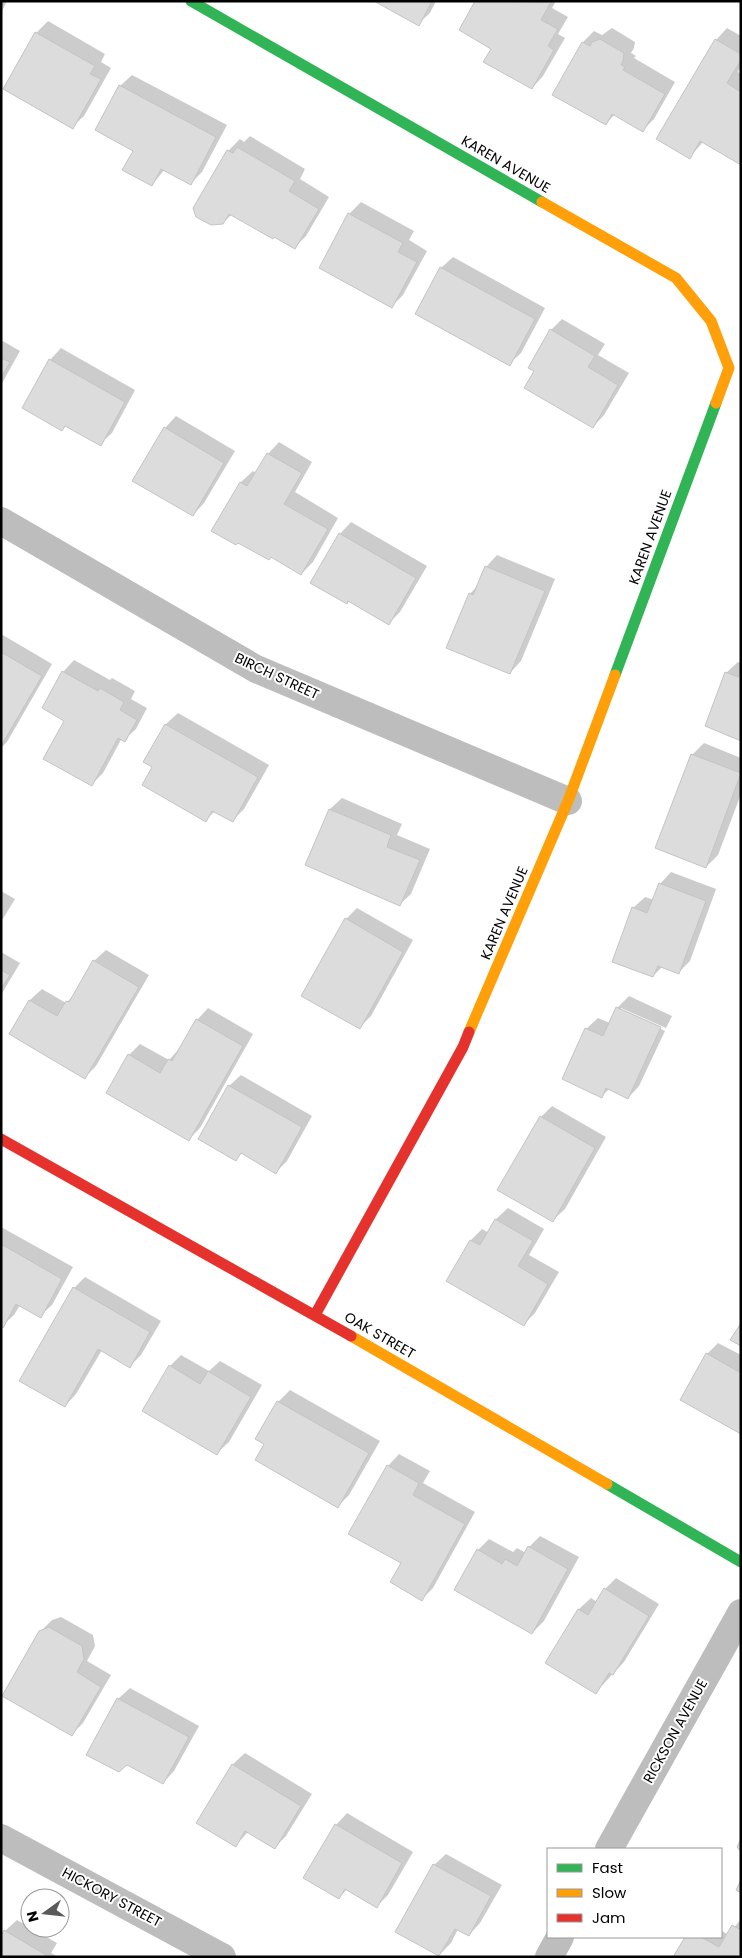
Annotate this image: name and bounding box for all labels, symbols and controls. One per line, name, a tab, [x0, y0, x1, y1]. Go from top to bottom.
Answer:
street label: KAREN AVENUE	[458, 130, 554, 198]
street label: KAREN AVENUE	[624, 487, 676, 587]
street label: BIRCH STREET	[232, 648, 323, 704]
street label: KAREN AVENUE	[475, 863, 533, 963]
street label: OAK STREET	[341, 1307, 419, 1364]
street label: RICKSON AVENUE	[638, 1675, 712, 1787]
legend	[547, 1848, 722, 1938]
text: Fast	[592, 1857, 623, 1878]
street label: HICKORY STREET	[59, 1862, 166, 1932]
text: Slow	[592, 1882, 627, 1903]
north arrow	[20, 1888, 70, 1938]
text: Jam	[592, 1907, 626, 1928]
text: N	[21, 1909, 43, 1924]

